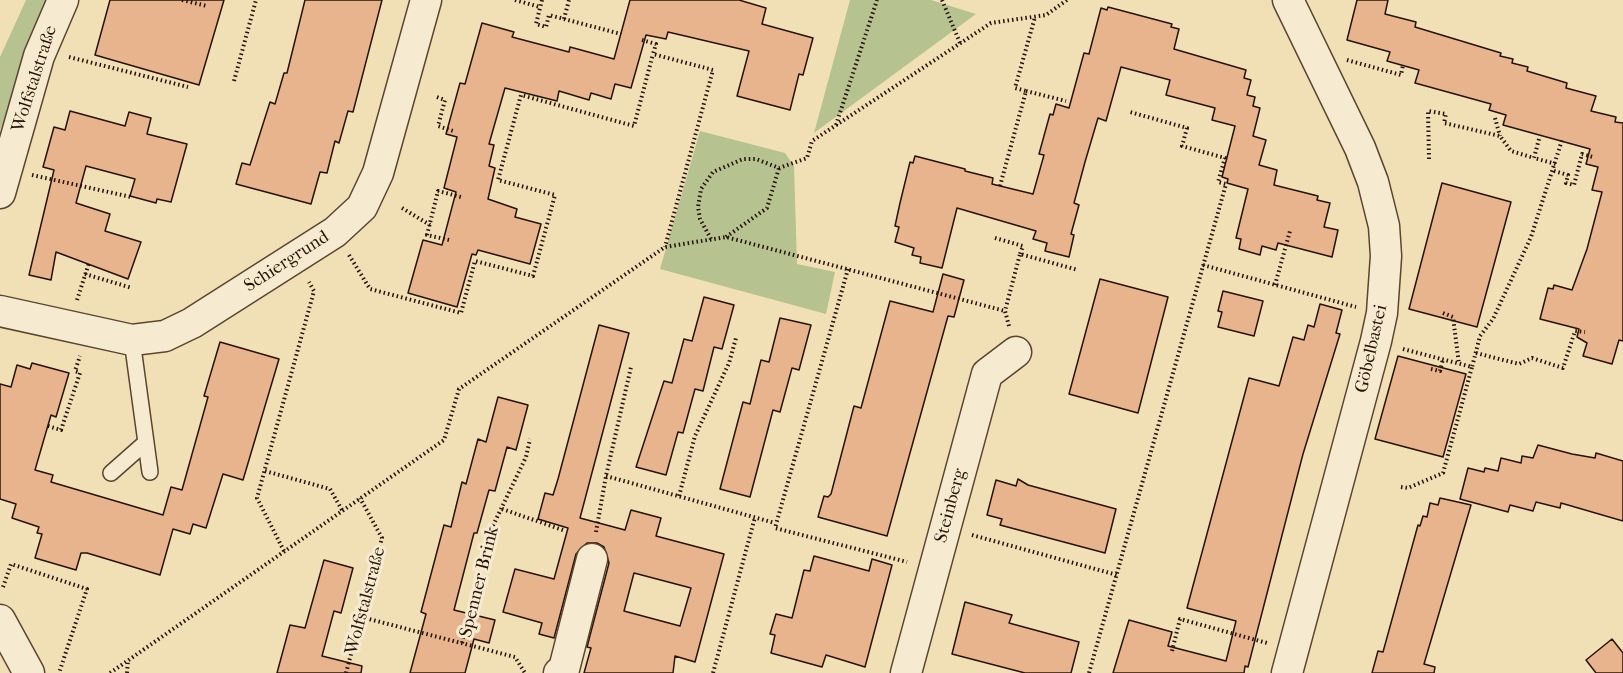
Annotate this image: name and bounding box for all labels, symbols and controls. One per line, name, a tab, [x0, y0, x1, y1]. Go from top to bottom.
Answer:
street label: Wolfstalstraße	[8, 23, 62, 135]
street label: Schiergrund	[241, 227, 333, 297]
street label: Göbelbastei	[1351, 303, 1393, 395]
street label: Steinberg	[931, 467, 971, 545]
street label: Spenner Brink	[456, 524, 504, 640]
street label: Wolfstalstraße	[341, 545, 391, 657]

